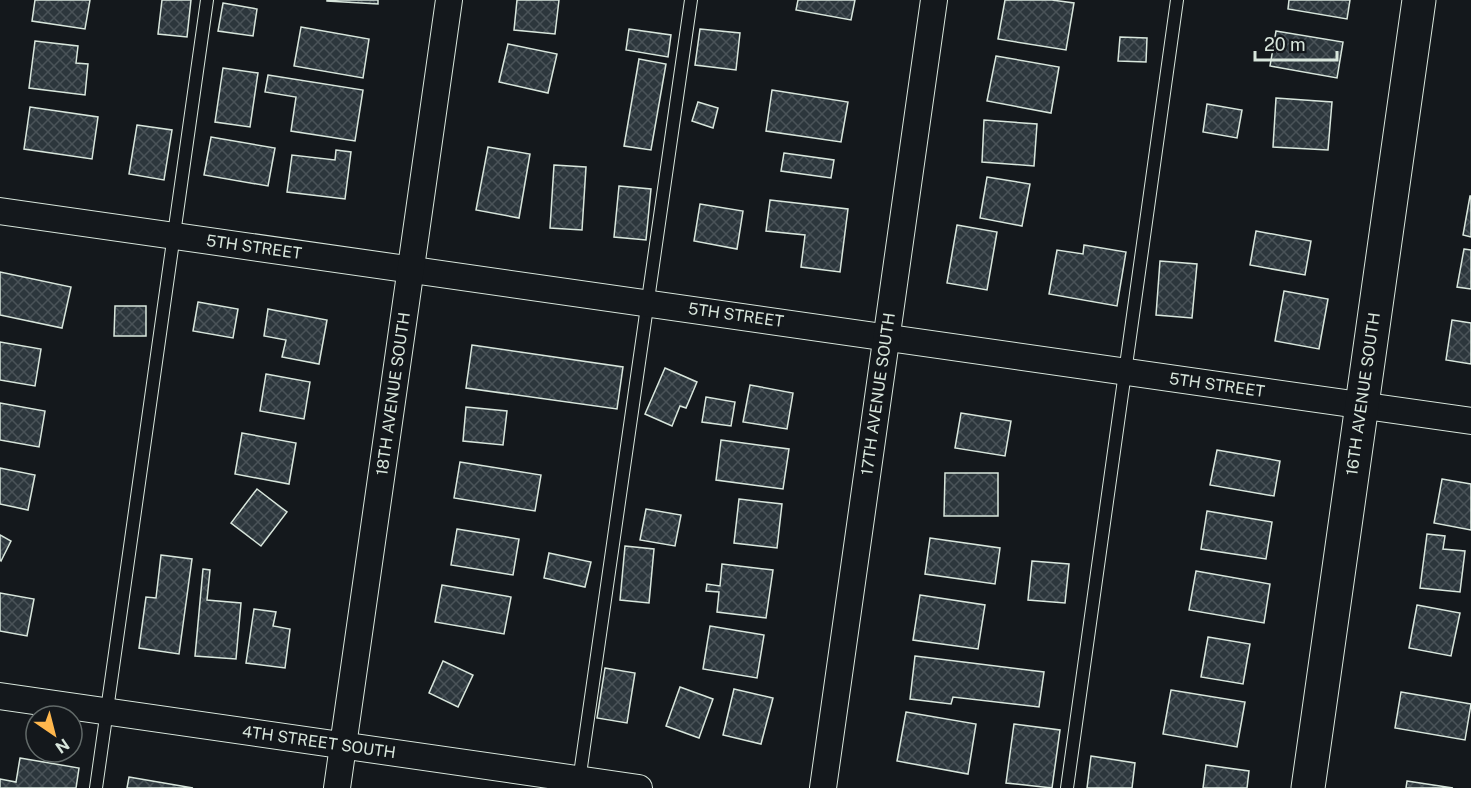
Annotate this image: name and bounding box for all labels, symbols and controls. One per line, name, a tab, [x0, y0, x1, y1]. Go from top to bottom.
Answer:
scale bar	[1255, 24, 1338, 62]
text: 20 m	[1264, 34, 1306, 55]
street label: 5TH STREET	[205, 231, 304, 263]
street label: 5TH STREET	[687, 299, 786, 331]
street label: 18TH AVENUE SOUTH	[372, 311, 414, 477]
street label: 17TH AVENUE SOUTH	[857, 311, 899, 477]
street label: 16TH AVENUE SOUTH	[1342, 311, 1384, 477]
street label: 5TH STREET	[1168, 369, 1267, 401]
north arrow	[24, 704, 84, 764]
street label: 4TH STREET SOUTH	[241, 722, 397, 762]
text: N	[52, 735, 73, 757]

